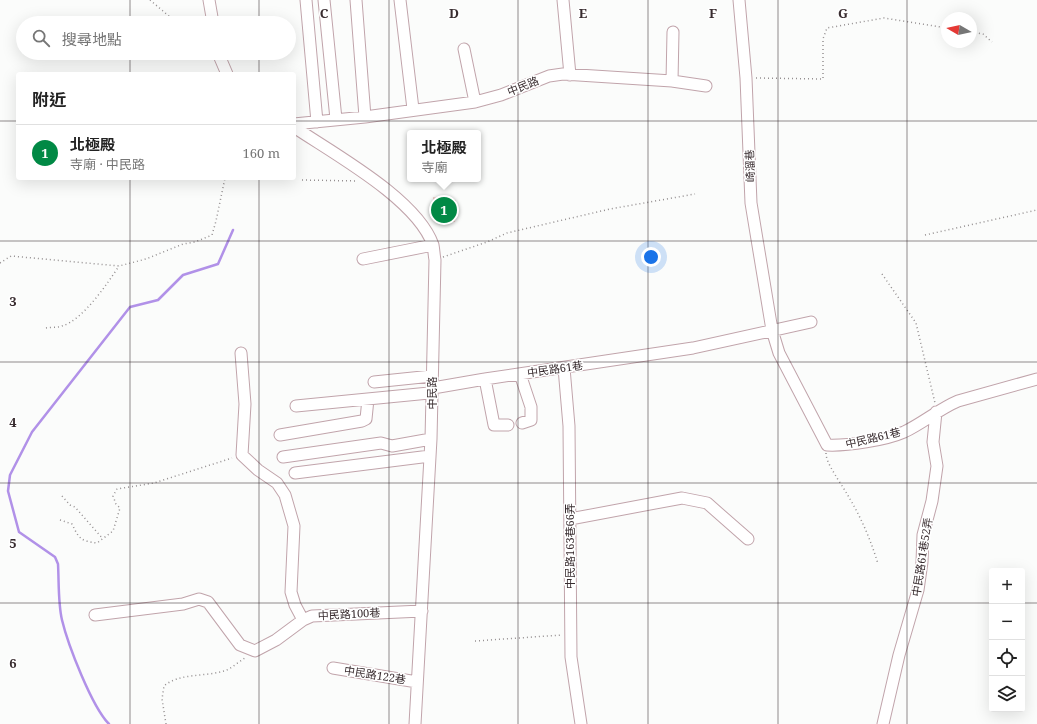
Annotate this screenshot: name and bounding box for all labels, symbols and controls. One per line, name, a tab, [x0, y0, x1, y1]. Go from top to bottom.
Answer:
text: C	[320, 4, 329, 22]
text: D	[449, 4, 459, 22]
text: E	[579, 4, 588, 22]
text: F	[709, 4, 717, 22]
text: G	[838, 4, 848, 22]
north arrow	[941, 12, 977, 48]
search box	[16, 16, 296, 60]
icon: search	[30, 27, 52, 49]
text: 搜尋地點	[62, 29, 122, 49]
street label: 中民路	[505, 72, 541, 99]
text: 附近	[32, 88, 66, 111]
popup	[407, 130, 481, 182]
text: 北極殿	[70, 134, 115, 154]
text: 北極殿	[421, 137, 467, 157]
text: 1	[41, 144, 49, 162]
text: 160 m	[243, 144, 280, 162]
street label: 崎溜巷	[741, 149, 758, 183]
text: 寺廟 · 中民路	[70, 155, 145, 173]
text: 寺廟	[421, 158, 448, 176]
pin: 1	[431, 195, 457, 225]
your location	[641, 247, 661, 267]
text: 3	[9, 292, 17, 310]
street label: 中民路61巷	[526, 357, 584, 380]
street label: 中民路	[424, 377, 439, 410]
text: 4	[9, 413, 17, 431]
street label: 中民路61巷	[844, 424, 902, 451]
street label: 中民路163巷66弄	[562, 503, 577, 589]
street label: 中民路61巷52弄	[908, 516, 935, 597]
text: 5	[9, 534, 17, 552]
map controls	[989, 568, 1025, 712]
button: +	[989, 568, 1025, 604]
street label: 中民路100巷	[317, 604, 381, 623]
button: −	[989, 604, 1025, 640]
button: locate	[989, 640, 1025, 676]
text: 6	[9, 654, 17, 672]
street label: 中民路122巷	[343, 662, 407, 687]
button: layers	[989, 676, 1025, 712]

